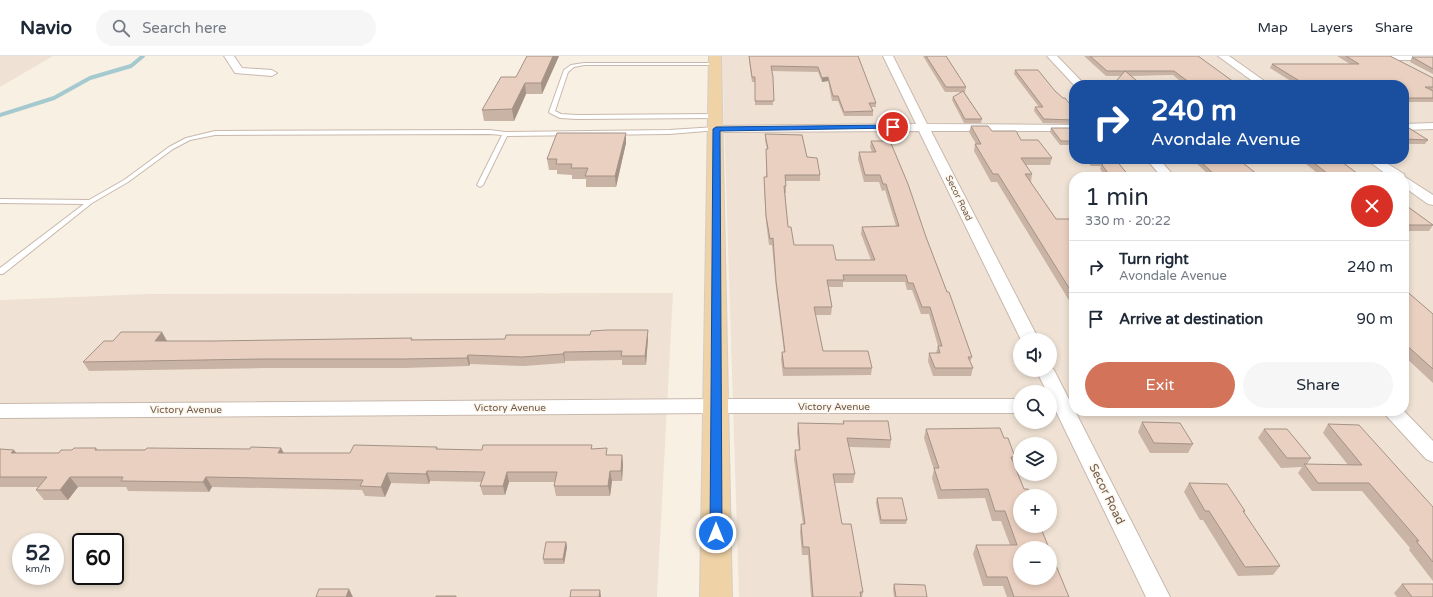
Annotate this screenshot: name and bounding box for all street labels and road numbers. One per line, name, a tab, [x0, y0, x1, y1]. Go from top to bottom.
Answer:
street label: Secor Road	[943, 174, 974, 223]
street label: Victory Avenue	[798, 401, 870, 413]
street label: Victory Avenue	[474, 402, 546, 414]
street label: Victory Avenue	[150, 404, 222, 416]
street label: Secor Road	[1086, 461, 1128, 527]

